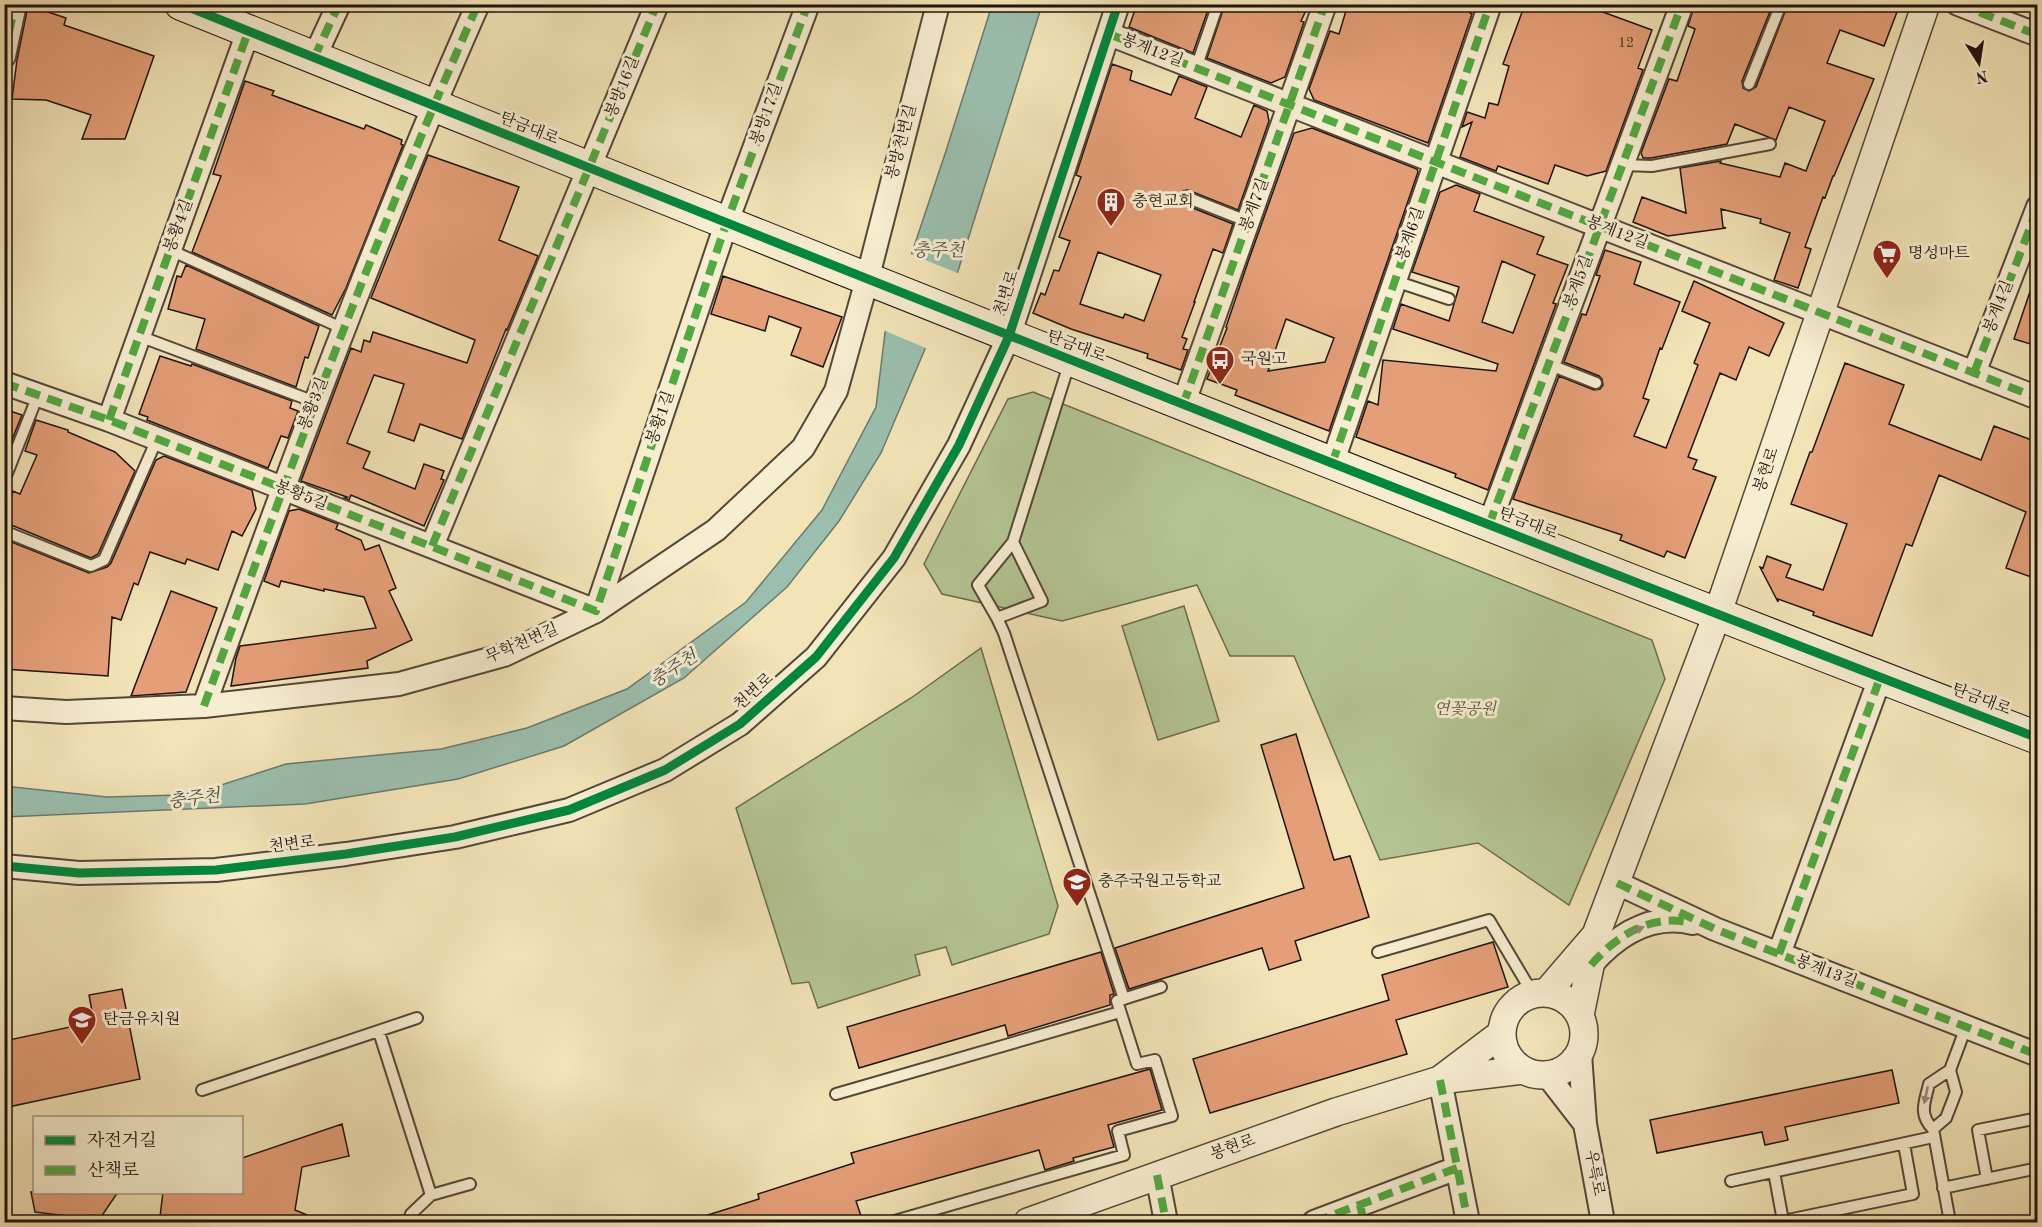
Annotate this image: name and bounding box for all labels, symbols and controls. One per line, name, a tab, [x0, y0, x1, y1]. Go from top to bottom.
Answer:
street label: 봉계12길	[1119, 30, 1186, 70]
north arrow	[1949, 33, 2009, 93]
house number: 12	[1618, 36, 1634, 50]
street label: 봉방16길	[602, 53, 643, 120]
text: N	[1973, 67, 1989, 85]
street label: 봉방17길	[746, 80, 786, 147]
street label: 봉방천변길	[882, 102, 920, 181]
street label: 탄금대로	[497, 109, 562, 148]
street label: 봉계7길	[1236, 175, 1272, 234]
building icon: 충현교회	[1095, 186, 1127, 228]
place label: 충현교회	[1132, 192, 1194, 210]
street label: 봉황4길	[160, 196, 196, 255]
street label: 봉계6길	[1392, 204, 1428, 263]
street label: 봉계12길	[1584, 212, 1651, 252]
supermarket icon: 명성마트	[1871, 238, 1903, 280]
water label: 충주천	[912, 240, 966, 260]
place label: 명성마트	[1908, 245, 1970, 262]
street label: 봉계5길	[1560, 252, 1596, 311]
street label: 천변로	[991, 268, 1022, 318]
street label: 봉계4길	[1980, 277, 2016, 336]
street label: 탄금대로	[1044, 328, 1109, 366]
bus stop icon: 국원고	[1204, 344, 1236, 386]
place label: 국원고	[1241, 351, 1288, 368]
street label: 봉황3길	[295, 374, 331, 433]
street label: 봉황1길	[642, 388, 678, 447]
street label: 봉현로	[1750, 444, 1782, 495]
street label: 봉황5길	[272, 477, 331, 513]
street label: 탄금대로	[1496, 505, 1561, 543]
street label: 무학천변길	[483, 621, 561, 666]
water label: 충주천	[646, 645, 702, 691]
street label: 천변로	[731, 669, 777, 713]
street label: 탄금대로	[1949, 681, 2014, 719]
park label: 연꽃공원	[1434, 700, 1497, 718]
water label: 충주천	[167, 785, 223, 811]
street label: 천변로	[268, 833, 317, 856]
school or university icon: 충주국원고등학교	[1061, 866, 1093, 908]
place label: 충주국원고등학교	[1098, 872, 1222, 890]
one-way arrow	[1627, 924, 1645, 934]
street label: 봉계13길	[1793, 951, 1860, 991]
school or university icon: 탄금유치원	[66, 1004, 98, 1046]
place label: 탄금유치원	[103, 1011, 180, 1028]
one-way arrow	[1921, 1086, 1931, 1105]
legend	[33, 1116, 243, 1194]
street label: 봉현로	[1208, 1130, 1258, 1163]
text: 자전거길	[87, 1131, 157, 1150]
street label: 우륵로	[1582, 1149, 1607, 1198]
text: 산책로	[87, 1160, 139, 1180]

